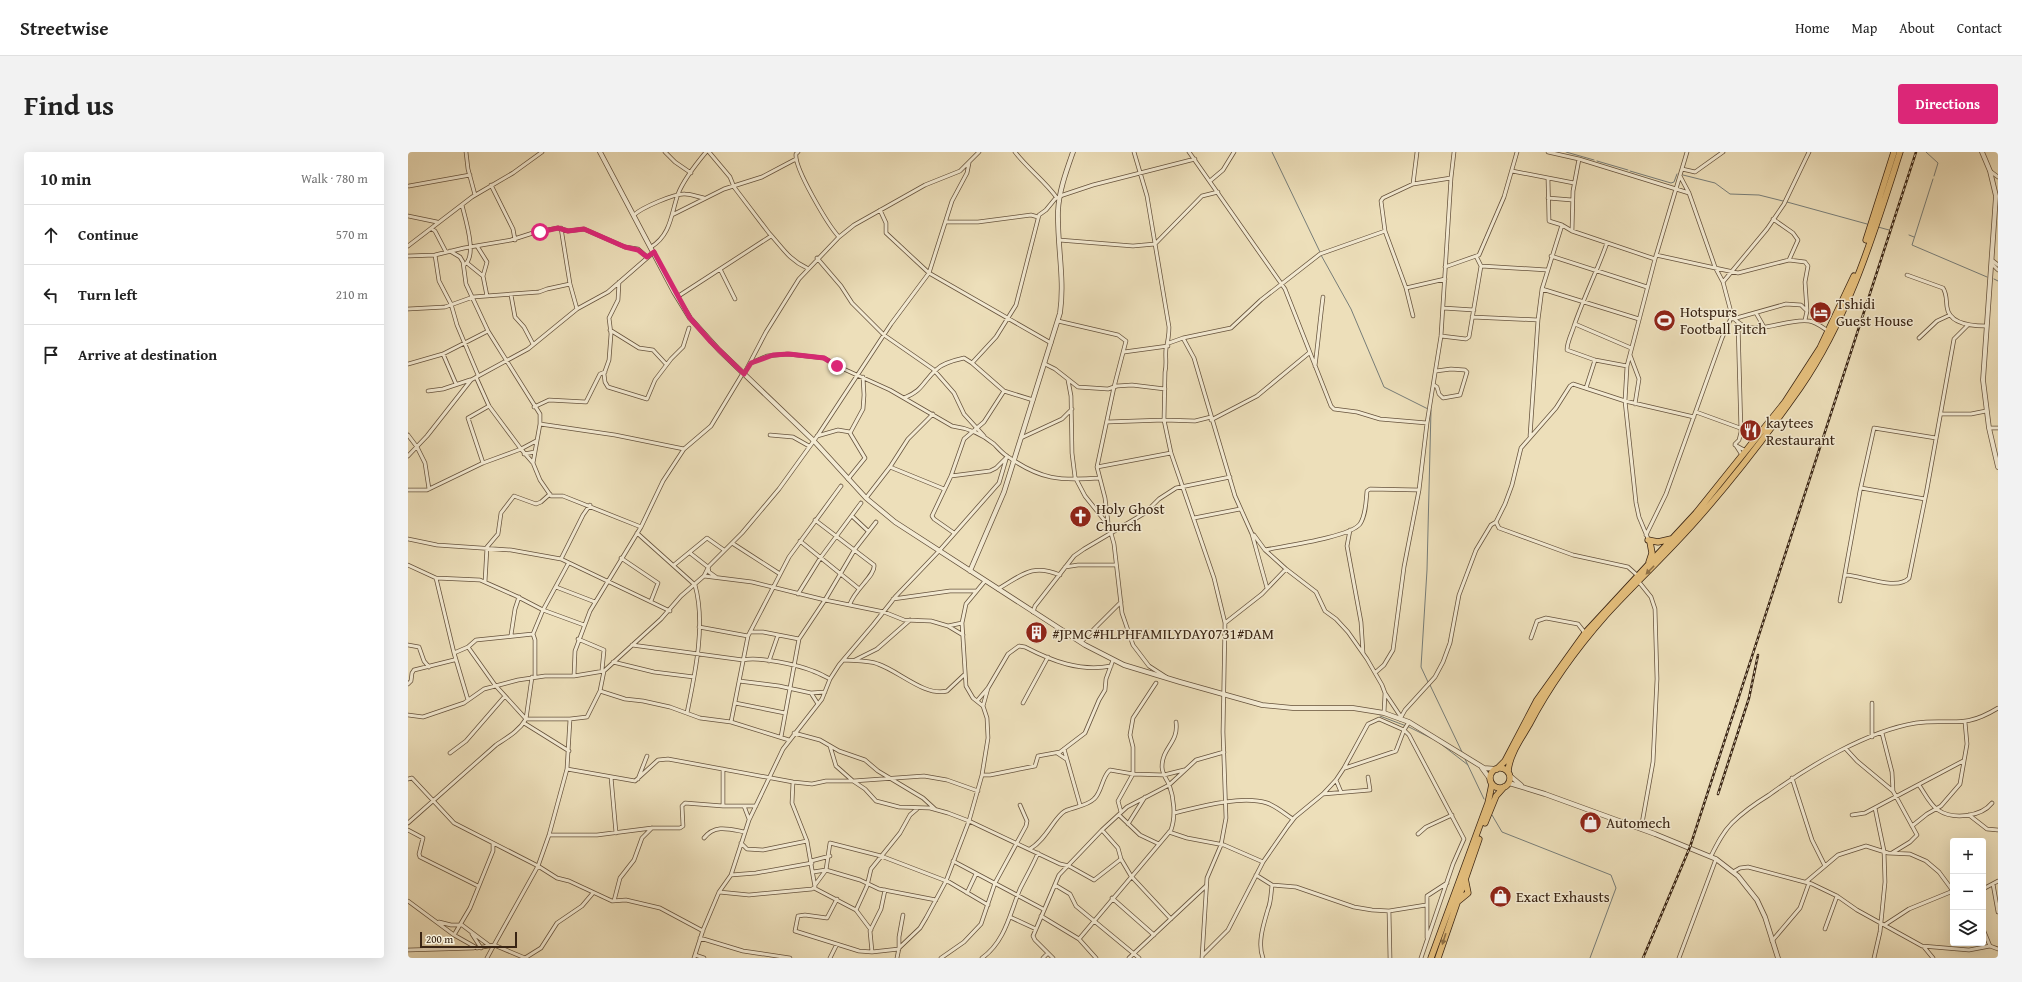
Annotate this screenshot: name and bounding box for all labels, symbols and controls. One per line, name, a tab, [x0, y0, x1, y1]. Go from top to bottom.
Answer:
text: Streetwise	[20, 14, 109, 42]
text: Home	[1795, 18, 1830, 38]
text: Map	[1852, 18, 1877, 38]
text: About	[1899, 18, 1935, 38]
text: Contact	[1957, 18, 2002, 38]
text: Find us	[24, 84, 114, 125]
button: Directions	[1898, 84, 1998, 124]
text: 10 min	[40, 166, 91, 191]
text: Walk · 780 m	[301, 169, 368, 188]
route start	[531, 223, 549, 241]
icon: ahead	[40, 224, 62, 246]
text: Continue	[78, 224, 139, 245]
text: 570 m	[336, 225, 368, 244]
icon: left	[40, 284, 62, 306]
text: Turn left	[78, 284, 137, 305]
text: 210 m	[336, 285, 368, 304]
place label: Tshidi Guest House	[1836, 293, 1913, 331]
hotel icon: Tshidi Guest House	[1808, 299, 1834, 325]
place label: Hotspurs Football Pitch	[1680, 301, 1767, 339]
sports icon: Hotspurs Football Pitch	[1651, 307, 1677, 333]
icon: arrive	[40, 344, 62, 366]
text: Arrive at destination	[78, 344, 217, 365]
route end	[828, 357, 846, 375]
place label: kaytees Restaurant	[1766, 412, 1836, 450]
restaurant icon: kaytees Restaurant	[1738, 418, 1764, 444]
place label: Holy Ghost Church	[1096, 498, 1165, 536]
church icon: Holy Ghost Church	[1068, 504, 1094, 530]
one-way arrow	[1645, 565, 1655, 575]
building icon: #JPMC#HLPHFAMILYDAY0731#DAM	[1023, 620, 1049, 646]
place label: #JPMC#HLPHFAMILYDAY0731#DAM	[1052, 623, 1274, 644]
shop icon: Automech	[1577, 809, 1603, 835]
place label: Automech	[1606, 812, 1671, 833]
map controls	[1950, 838, 1986, 946]
button: +	[1950, 838, 1986, 874]
button: −	[1950, 874, 1986, 910]
shop icon: Exact Exhausts	[1488, 883, 1514, 909]
place label: Exact Exhausts	[1516, 886, 1610, 907]
button: layers	[1950, 910, 1986, 946]
scale bar	[420, 930, 517, 949]
text: 200 m	[426, 931, 453, 947]
one-way arrow	[1441, 934, 1447, 946]

